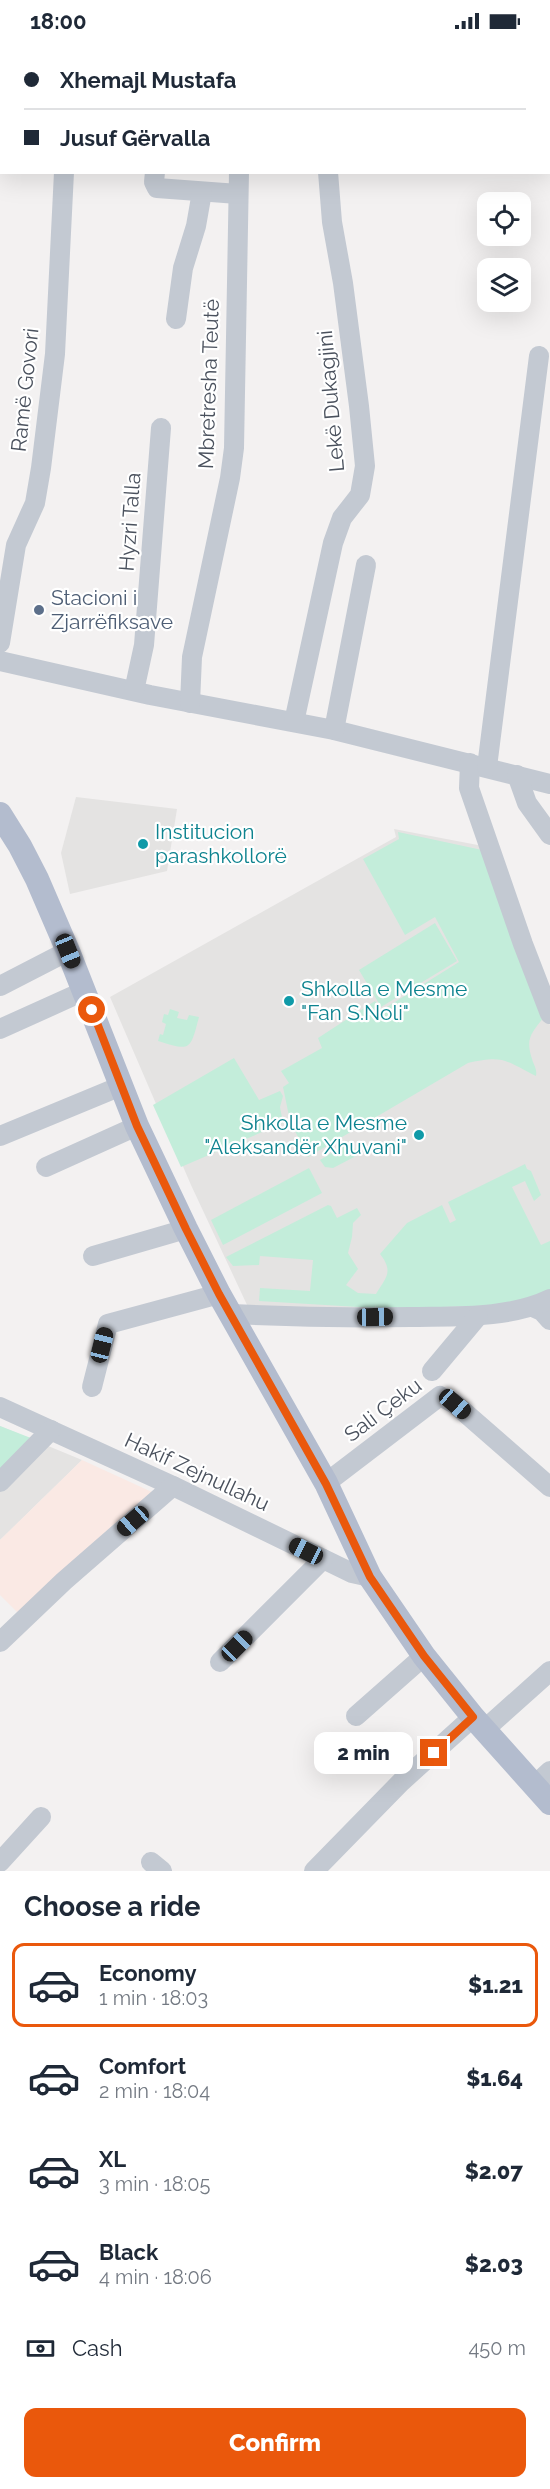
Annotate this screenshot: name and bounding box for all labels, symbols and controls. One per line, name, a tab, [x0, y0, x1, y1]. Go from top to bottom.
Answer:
text: 18:00	[30, 8, 87, 34]
text: Xhemajl Mustafa	[60, 67, 236, 93]
text: Jusuf Gërvalla	[60, 125, 210, 151]
map controls	[477, 192, 531, 312]
button: locate	[477, 192, 531, 246]
button: layers	[477, 258, 531, 312]
street label: Mbretresha Teutë	[193, 299, 224, 469]
street label: Ramë Govori	[6, 327, 43, 453]
street label: Lekë Dukagjini	[312, 329, 349, 473]
street label: Hyzri Talla	[114, 472, 145, 572]
place label: Stacioni i Zjarrëfiksave	[51, 585, 173, 634]
marker: Stacioni i Zjarrëfiksave	[32, 603, 46, 617]
place label: Institucion parashkollorë	[155, 819, 287, 868]
marker: Institucion parashkollorë	[136, 837, 150, 851]
car	[53, 931, 83, 971]
place label: Shkolla e Mesme "Fan S.Noli"	[301, 976, 467, 1025]
marker: Shkolla e Mesme "Fan S.Noli"	[282, 994, 296, 1008]
route start	[78, 996, 105, 1023]
place label: Shkolla e Mesme "Aleksandër Xhuvani"	[204, 1110, 407, 1159]
marker: Shkolla e Mesme "Aleksandër Xhuvani"	[412, 1128, 426, 1142]
car	[357, 1308, 393, 1326]
car	[89, 1325, 115, 1365]
street label: Sali Çeku	[339, 1372, 426, 1447]
car	[436, 1385, 474, 1423]
street label: Hakif Zejnullahu	[121, 1427, 273, 1516]
car	[114, 1502, 152, 1540]
car	[286, 1535, 326, 1567]
car	[218, 1627, 256, 1665]
callout: 2 min	[314, 1732, 413, 1774]
route end	[420, 1739, 447, 1766]
text: 2 min	[337, 1741, 390, 1765]
text: Choose a ride	[24, 1891, 200, 1922]
icon: car	[27, 1958, 81, 2012]
text: Economy	[99, 1960, 197, 1986]
text: $1.21	[468, 1972, 523, 1998]
text: 1 min · 18:03	[99, 1986, 208, 2010]
icon: car	[27, 2051, 81, 2105]
text: Comfort	[99, 2053, 186, 2079]
text: $1.64	[466, 2065, 523, 2091]
text: 2 min · 18:04	[99, 2079, 210, 2103]
icon: car	[27, 2144, 81, 2198]
text: XL	[99, 2146, 126, 2172]
text: $2.07	[465, 2158, 523, 2184]
text: 3 min · 18:05	[99, 2172, 210, 2196]
icon: car	[27, 2237, 81, 2291]
text: Black	[99, 2239, 158, 2265]
text: $2.03	[465, 2251, 523, 2277]
text: 4 min · 18:06	[99, 2265, 212, 2289]
icon: cash	[24, 2332, 57, 2365]
text: Cash	[72, 2335, 123, 2361]
text: 450 m	[468, 2336, 526, 2360]
button: Confirm	[24, 2408, 526, 2477]

